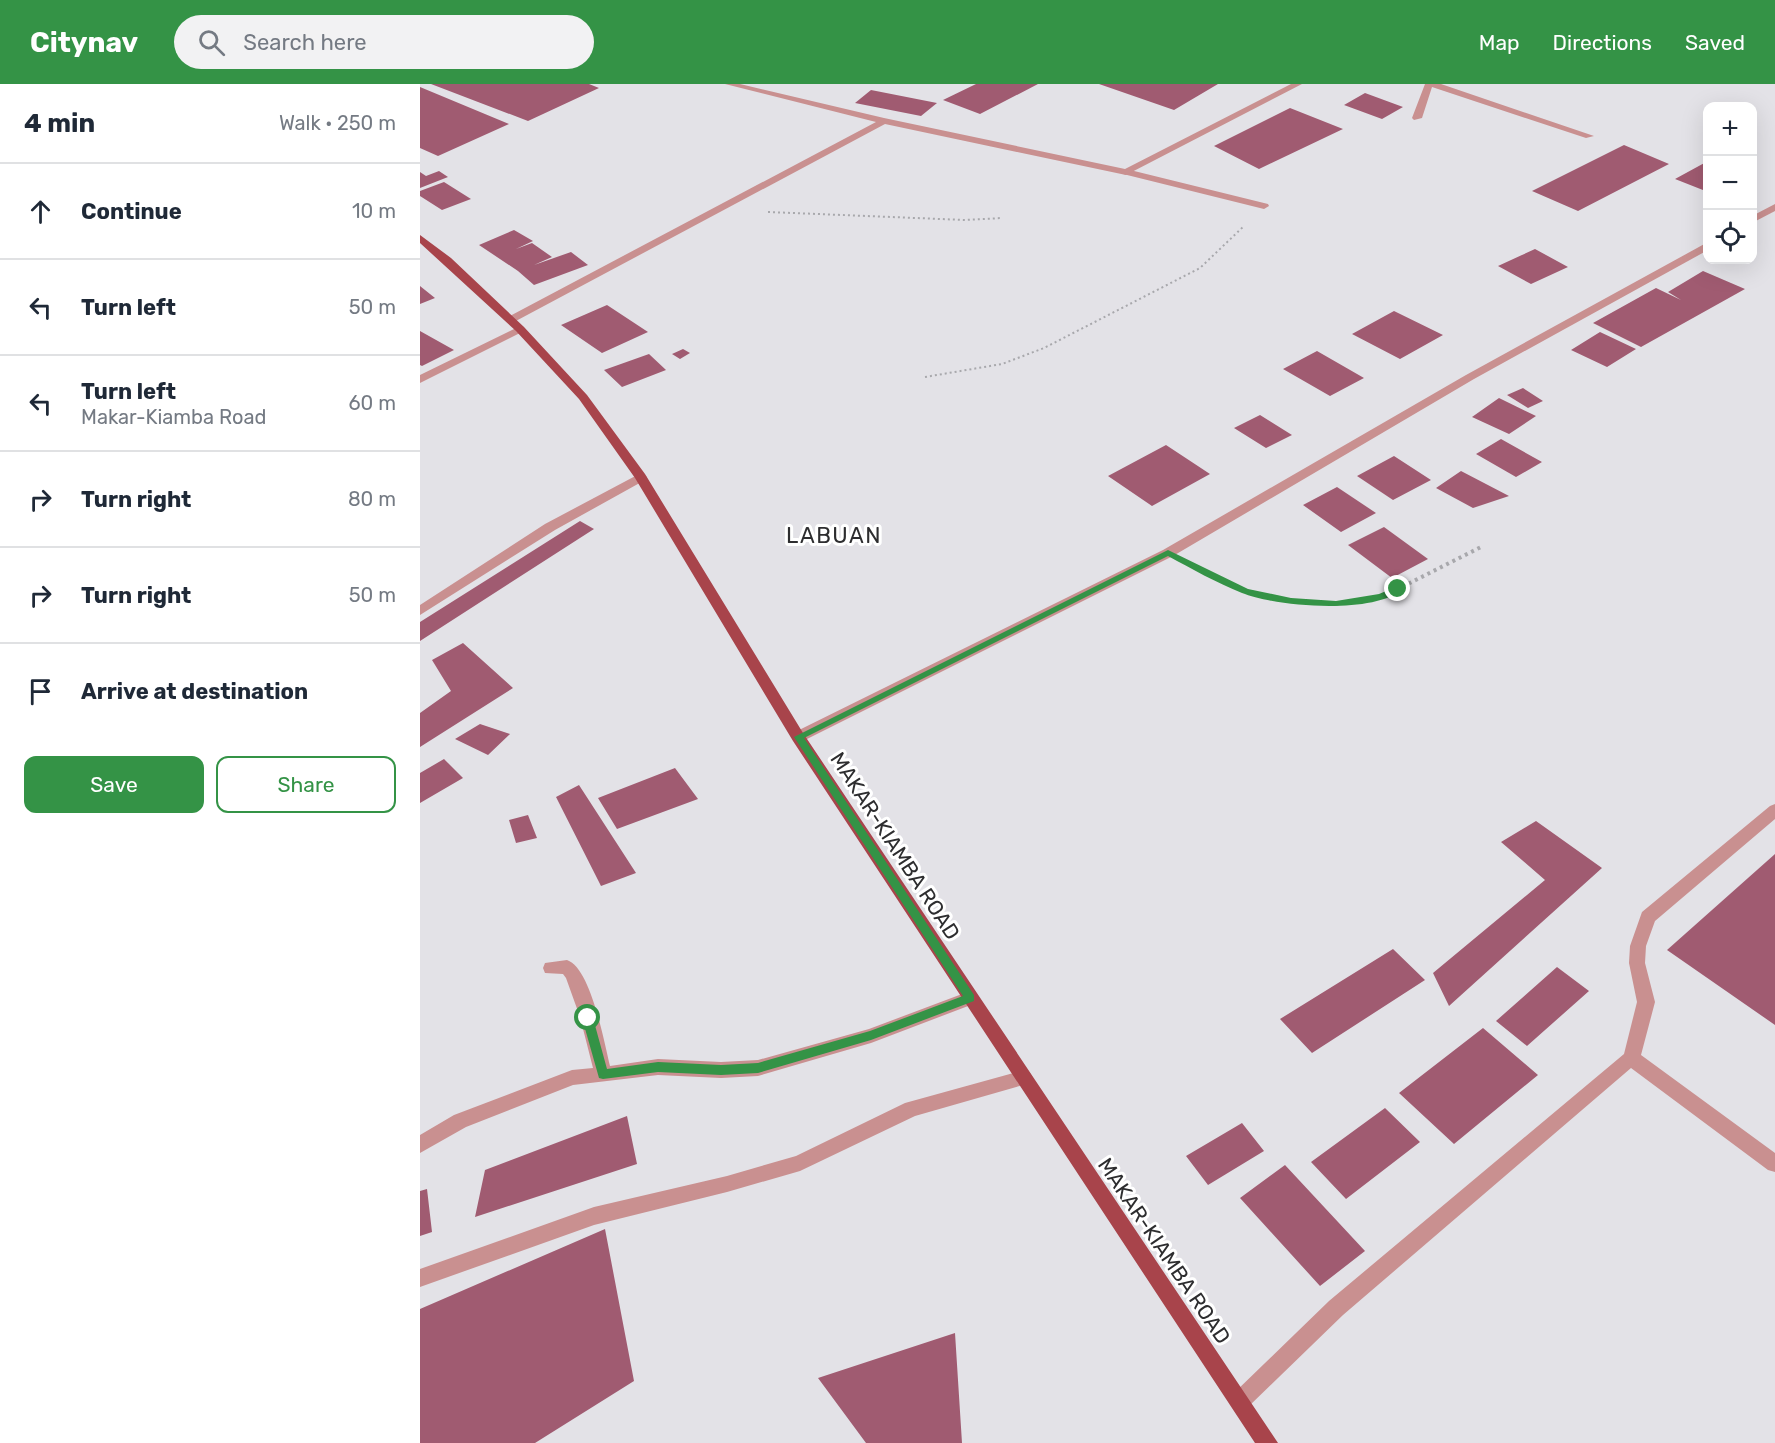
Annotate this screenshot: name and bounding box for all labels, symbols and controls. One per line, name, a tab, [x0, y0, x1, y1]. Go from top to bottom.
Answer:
search box	[174, 15, 594, 69]
text: Citynav	[30, 26, 138, 59]
icon: search	[195, 26, 228, 59]
text: Search here	[243, 29, 367, 56]
text: Map	[1479, 30, 1520, 55]
text: Directions	[1553, 30, 1652, 55]
text: Saved	[1685, 30, 1745, 55]
map controls	[1703, 102, 1757, 264]
button: +	[1703, 102, 1757, 156]
text: 4 min	[24, 108, 95, 139]
text: Walk · 250 m	[279, 111, 396, 135]
button: −	[1703, 156, 1757, 210]
icon: ahead	[24, 195, 57, 228]
text: Continue	[81, 198, 182, 225]
text: 10 m	[352, 199, 396, 223]
button: locate	[1703, 210, 1757, 264]
icon: left	[24, 291, 57, 324]
text: Turn left	[81, 294, 176, 321]
text: 50 m	[349, 295, 396, 319]
text: Turn left	[81, 378, 176, 405]
icon: left	[24, 387, 57, 420]
text: 60 m	[349, 391, 396, 415]
text: Makar-Kiamba Road	[81, 405, 266, 429]
icon: right	[24, 483, 57, 516]
text: Turn right	[81, 486, 191, 513]
text: 80 m	[348, 487, 396, 511]
district label: LABUAN	[786, 522, 882, 549]
route end	[1384, 575, 1410, 601]
icon: right	[24, 579, 57, 612]
text: Turn right	[81, 582, 191, 609]
text: 50 m	[349, 583, 396, 607]
icon: arrive	[24, 675, 57, 708]
text: Arrive at destination	[81, 678, 308, 705]
street label: MAKAR-KIAMBA ROAD	[825, 747, 965, 944]
button: Save	[24, 756, 204, 813]
button: Share	[216, 756, 396, 813]
route start	[574, 1004, 600, 1030]
street label: MAKAR-KIAMBA ROAD	[1093, 1153, 1236, 1348]

